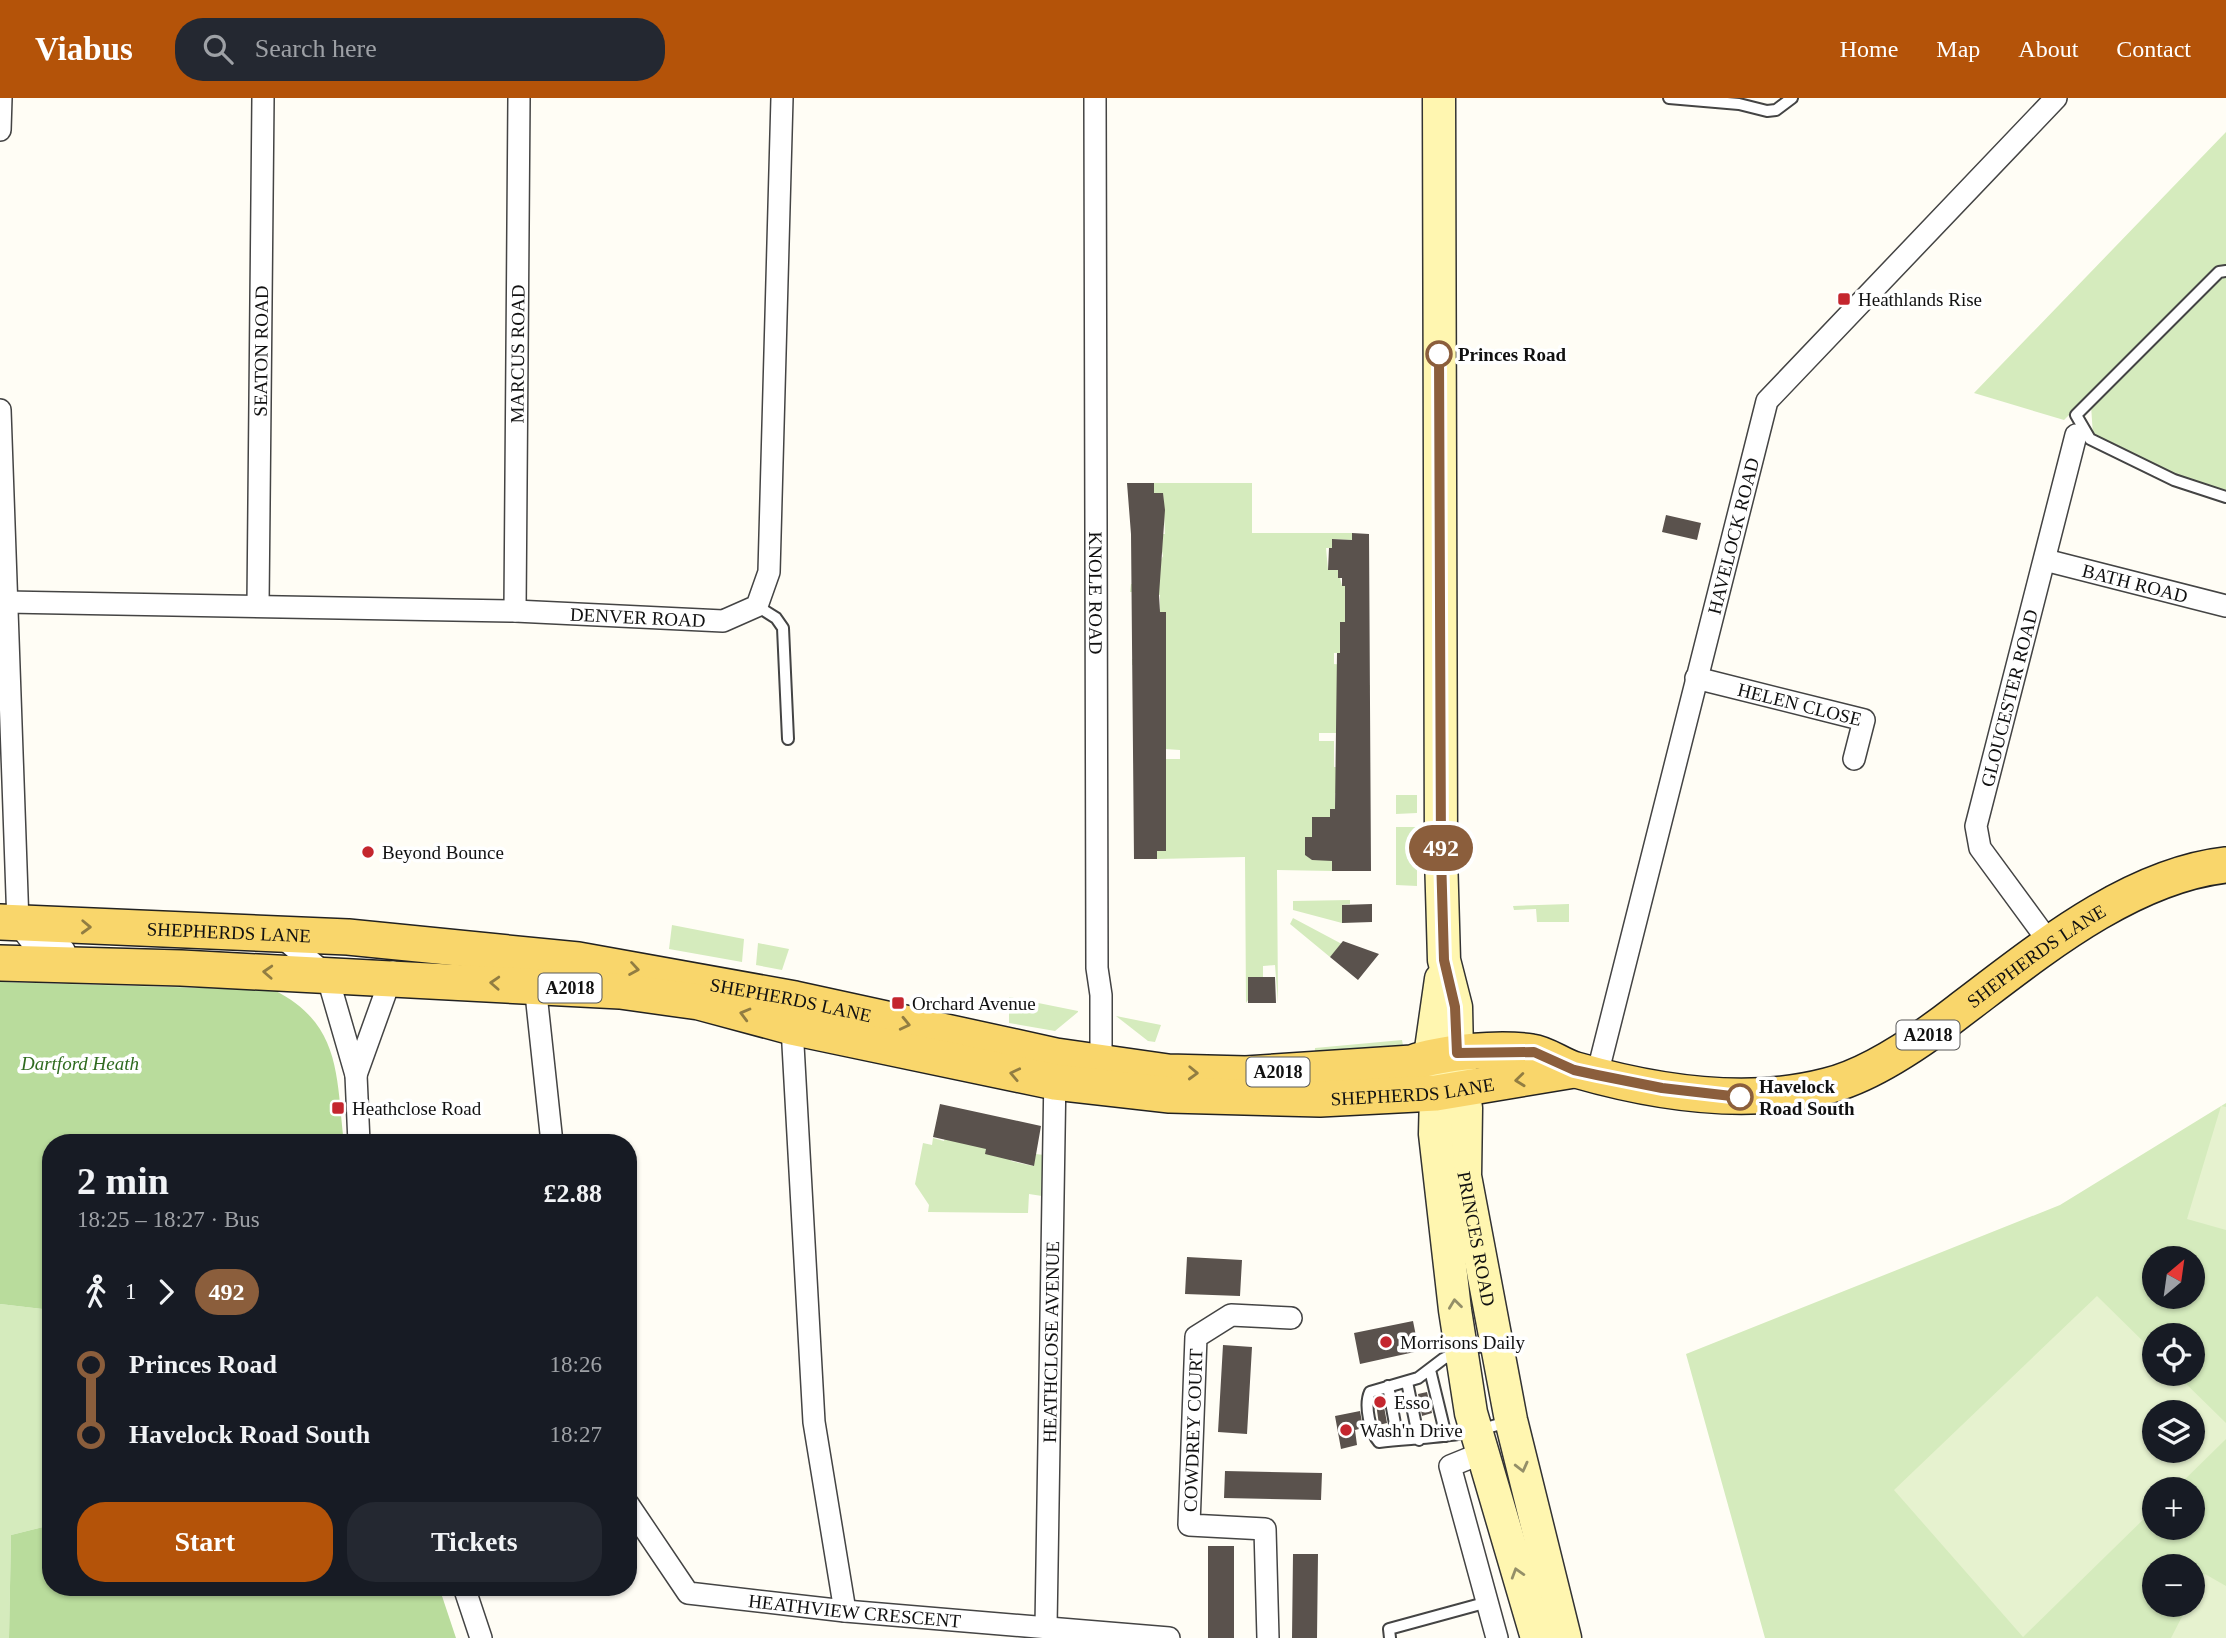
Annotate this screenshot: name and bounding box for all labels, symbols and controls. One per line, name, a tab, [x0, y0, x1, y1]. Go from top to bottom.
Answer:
search box	[175, 18, 665, 81]
icon: search	[199, 30, 237, 68]
text: Viabus	[35, 31, 133, 67]
text: Search here	[255, 34, 377, 63]
text: Home	[1840, 36, 1898, 62]
text: Map	[1936, 36, 1980, 62]
text: About	[2018, 36, 2078, 62]
text: Contact	[2116, 36, 2191, 62]
street label: MARCUS ROAD	[506, 284, 528, 424]
street label: SEATON ROAD	[249, 285, 272, 417]
place label: Heathlands Rise	[1858, 289, 1982, 310]
marker: Heathlands Rise	[1836, 291, 1852, 307]
marker: Princes Road	[1426, 341, 1452, 367]
place label: Princes Road	[1458, 344, 1567, 365]
street label: HAVELOCK ROAD	[1703, 455, 1763, 616]
street label: KNOLE ROAD	[1085, 531, 1107, 655]
street label: BATH ROAD	[2080, 559, 2190, 606]
street label: DENVER ROAD	[569, 603, 706, 631]
street label: GLOUCESTER ROAD	[1976, 607, 2041, 789]
street label: HELEN CLOSE	[1736, 678, 1864, 730]
line badge: 492	[1401, 825, 1481, 871]
text: 492	[1423, 835, 1459, 861]
place label: Beyond Bounce	[382, 842, 504, 863]
marker: Beyond Bounce	[360, 844, 376, 860]
street label: SHEPHERDS LANE	[1963, 900, 2109, 1012]
street label: SHEPHERDS LANE	[146, 918, 311, 946]
one-way arrow	[81, 919, 92, 934]
one-way arrow	[628, 961, 640, 976]
one-way arrow	[262, 964, 273, 979]
street label: SHEPHERDS LANE	[708, 973, 874, 1026]
road number: A2018	[538, 974, 602, 1002]
one-way arrow	[490, 976, 501, 991]
place label: Orchard Avenue	[912, 993, 1036, 1014]
marker: Orchard Avenue	[890, 995, 906, 1011]
one-way arrow	[739, 1008, 751, 1023]
one-way arrow	[899, 1016, 911, 1030]
road number: A2018	[1896, 1020, 1960, 1050]
park label: Dartford Heath	[20, 1053, 139, 1074]
road number: A2018	[1246, 1057, 1310, 1086]
one-way arrow	[1187, 1065, 1198, 1080]
one-way arrow	[1009, 1067, 1021, 1082]
street label: SHEPHERDS LANE	[1330, 1073, 1496, 1109]
one-way arrow	[1514, 1073, 1526, 1088]
place label: Havelock Road South	[1759, 1076, 1855, 1119]
marker: Havelock Road South	[1727, 1084, 1753, 1110]
place label: Heathclose Road	[352, 1098, 482, 1119]
marker: Heathclose Road	[330, 1100, 346, 1116]
text: 2 min	[77, 1160, 169, 1202]
street label: PRINCES ROAD	[1454, 1169, 1500, 1308]
text: £2.88	[544, 1179, 602, 1208]
text: 18:25 – 18:27 · Bus	[77, 1207, 260, 1232]
street label: HEATHCLOSE AVENUE	[1038, 1241, 1063, 1443]
north arrow	[2142, 1246, 2205, 1309]
map controls	[2142, 1246, 2205, 1617]
icon: walk	[77, 1273, 115, 1311]
icon: forward	[147, 1273, 185, 1311]
text: 1	[125, 1279, 137, 1304]
text: 492	[209, 1279, 245, 1305]
one-way arrow	[1447, 1298, 1462, 1310]
button: locate	[2142, 1323, 2205, 1386]
place label: Morrisons Daily	[1400, 1332, 1526, 1353]
marker: Morrisons Daily	[1378, 1334, 1394, 1350]
street label: COWDREY COURT	[1179, 1348, 1206, 1512]
text: Princes Road	[129, 1350, 277, 1379]
text: 18:26	[550, 1352, 602, 1377]
place label: Esso	[1394, 1392, 1430, 1413]
marker: Esso	[1372, 1394, 1388, 1410]
button: layers	[2142, 1400, 2205, 1463]
text: Havelock Road South	[129, 1420, 370, 1449]
place label: Wash'n Drive	[1360, 1420, 1463, 1441]
text: 18:27	[550, 1422, 602, 1447]
marker: Wash'n Drive	[1338, 1422, 1354, 1438]
one-way arrow	[1514, 1461, 1528, 1473]
button: +	[2142, 1477, 2205, 1540]
button: Start	[77, 1502, 333, 1582]
button: Tickets	[347, 1502, 602, 1582]
button: −	[2142, 1554, 2205, 1617]
one-way arrow	[1511, 1567, 1526, 1579]
street label: HEATHVIEW CRESCENT	[747, 1590, 962, 1631]

